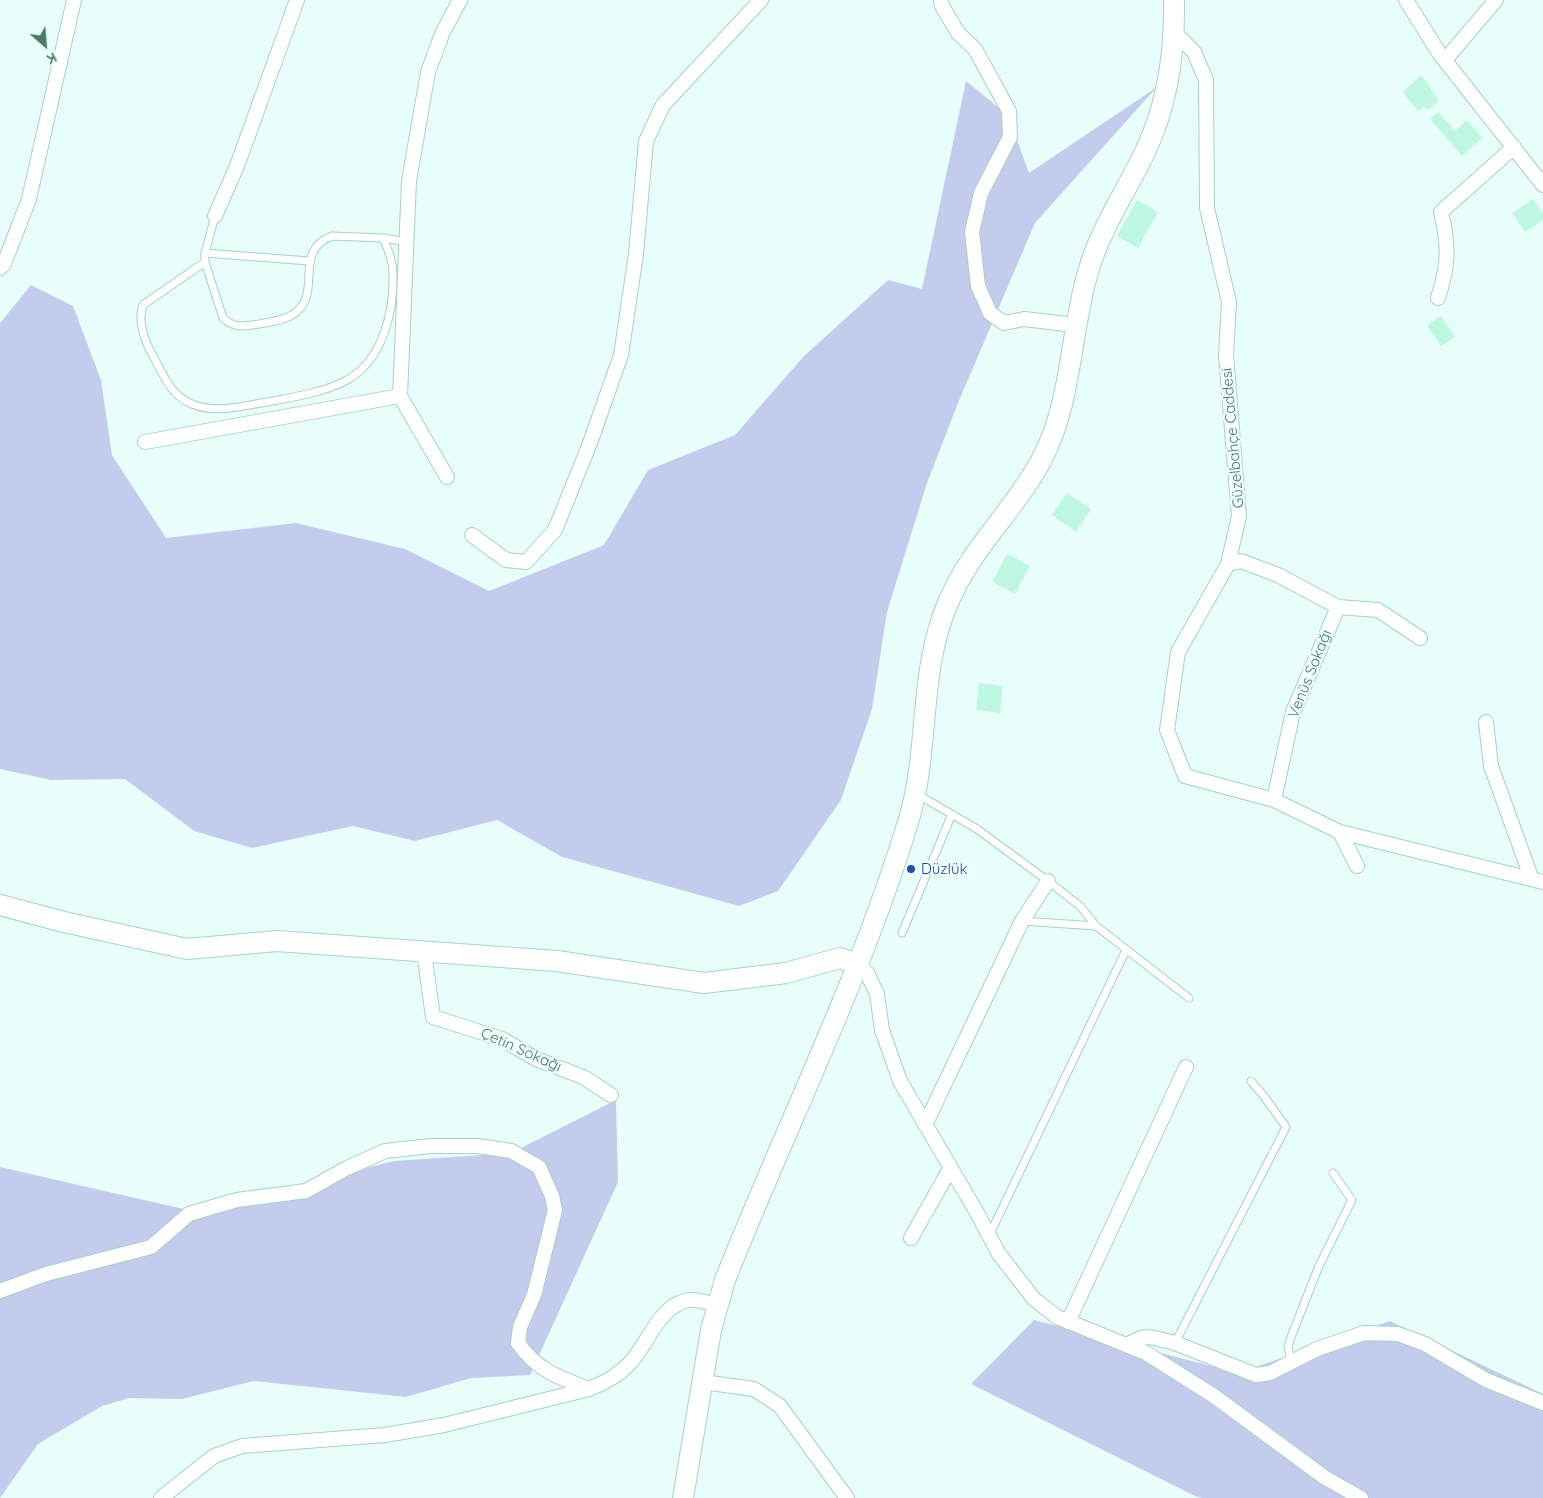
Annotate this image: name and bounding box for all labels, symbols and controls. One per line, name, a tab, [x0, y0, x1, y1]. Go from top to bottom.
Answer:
north arrow	[20, 20, 70, 70]
text: K	[44, 48, 60, 68]
street label: Güzelbahçe Caddesi	[1218, 367, 1248, 509]
street label: Venüs Sokağı	[1284, 627, 1336, 721]
place label: Düzlük	[921, 860, 967, 878]
marker: Düzlük	[905, 863, 917, 875]
street label: Çetin Sokağı	[478, 1024, 564, 1076]

